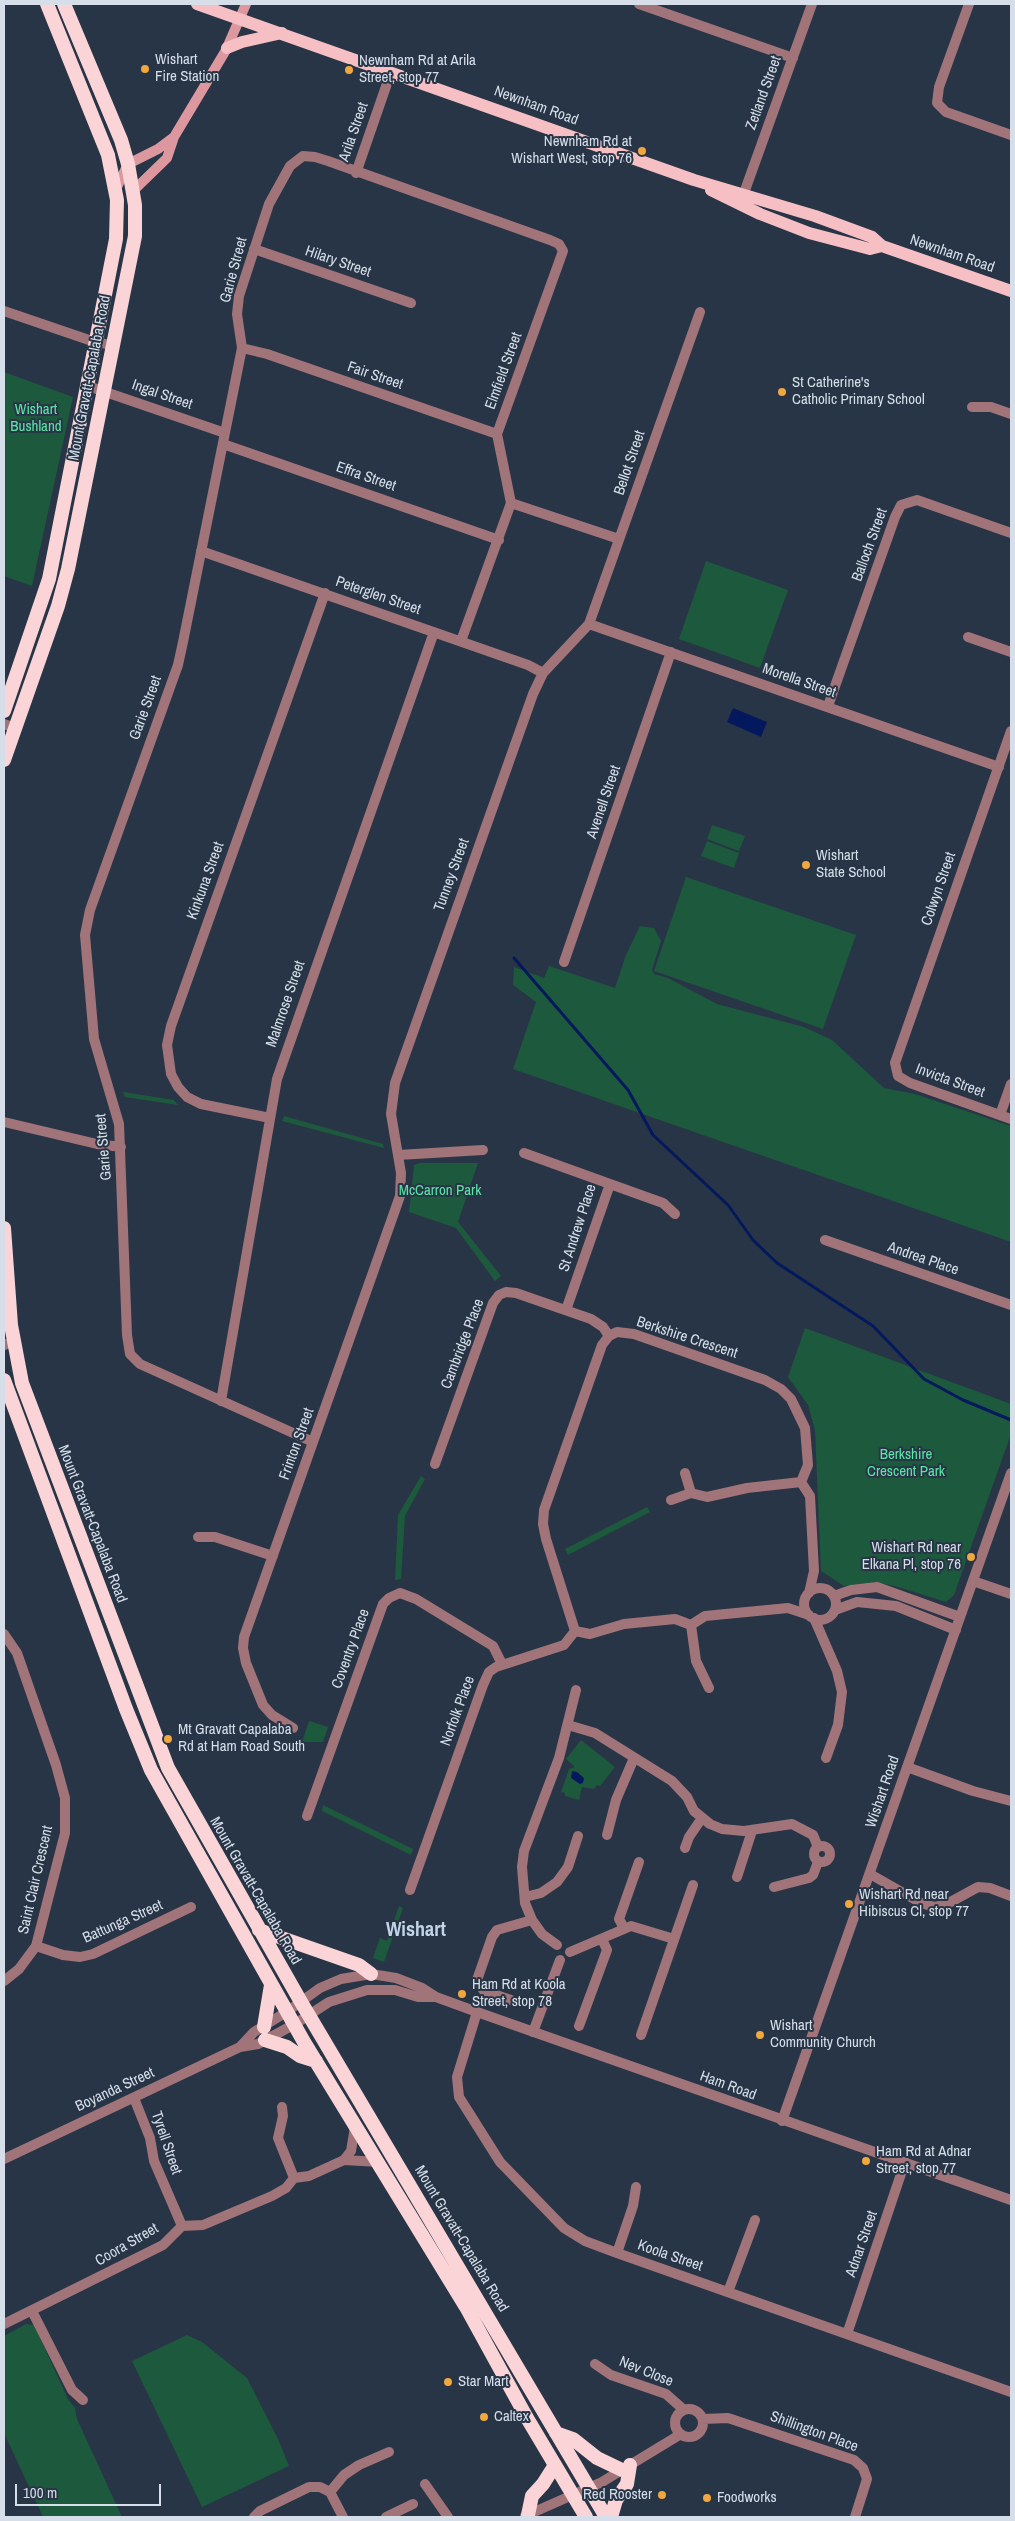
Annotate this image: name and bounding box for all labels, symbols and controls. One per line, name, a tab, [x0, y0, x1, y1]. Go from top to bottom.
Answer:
place label: Wishart Fire Station	[155, 51, 219, 86]
place label: Newnham Rd at Arila Street, stop 77	[359, 52, 476, 87]
street label: Zetland Street	[742, 54, 786, 132]
marker: Wishart Fire Station	[139, 63, 151, 75]
marker: Newnham Rd at Arila Street, stop 77	[343, 64, 355, 76]
street label: Newnham Road	[491, 82, 581, 130]
street label: Arila Street	[335, 100, 373, 164]
place label: Newnham Rd at Wishart West, stop 76	[511, 133, 632, 168]
marker: Newnham Rd at Wishart West, stop 76	[636, 145, 648, 157]
street label: Newnham Road	[907, 231, 997, 277]
street label: Garie Street	[217, 235, 251, 305]
street label: Hilary Street	[303, 242, 373, 282]
street label: Mount Gravatt-Capalaba Road	[65, 294, 115, 462]
street label: Elmfield Street	[482, 330, 526, 412]
street label: Fair Street	[345, 358, 405, 394]
place label: St Catherine's Catholic Primary School	[792, 374, 925, 409]
street label: Ingal Street	[129, 376, 195, 414]
marker: St Catherine's Catholic Primary School	[776, 386, 788, 398]
park label: Wishart Bushland	[10, 401, 62, 436]
street label: Bellot Street	[611, 428, 649, 498]
street label: Effra Street	[334, 458, 398, 496]
street label: Balloch Street	[848, 506, 892, 584]
street label: Peterglen Street	[333, 573, 423, 619]
street label: Morella Street	[760, 660, 838, 702]
street label: Garie Street	[126, 673, 166, 743]
street label: Avenell Street	[583, 763, 625, 841]
street label: Tunney Street	[431, 836, 473, 914]
street label: Kinkuna Street	[184, 840, 228, 922]
place label: Wishart State School	[816, 847, 886, 882]
street label: Colwyn Street	[918, 850, 960, 928]
marker: Wishart State School	[800, 859, 812, 871]
street label: Malmrose Street	[263, 958, 309, 1050]
street label: Invicta Street	[913, 1060, 987, 1102]
street label: Garie Street	[92, 1113, 116, 1181]
park label: McCarron Park	[399, 1182, 481, 1200]
street label: St Andrew Place	[555, 1182, 601, 1274]
street label: Andrea Place	[885, 1238, 961, 1280]
street label: Cambridge Place	[438, 1296, 488, 1392]
street label: Berkshire Crescent	[634, 1313, 740, 1363]
street label: Frinton Street	[276, 1406, 318, 1482]
street label: Mount Gravatt-Capalaba Road	[54, 1443, 130, 1605]
park label: Berkshire Crescent Park	[867, 1446, 945, 1481]
place label: Wishart Rd near Elkana Pl, stop 76	[862, 1539, 961, 1574]
marker: Wishart Rd near Elkana Pl, stop 76	[965, 1551, 977, 1563]
street label: Coventry Place	[328, 1607, 374, 1691]
street label: Norfolk Place	[437, 1674, 479, 1748]
place label: Mt Gravatt Capalaba Rd at Ham Road South	[178, 1721, 305, 1756]
marker: Mt Gravatt Capalaba Rd at Ham Road South	[162, 1733, 174, 1745]
street label: Wishart Road	[862, 1754, 904, 1830]
street label: Mount Gravatt-Capalaba Road	[205, 1814, 305, 1968]
street label: Saint Clair Crescent	[15, 1824, 57, 1936]
place label: Wishart Rd near Hibiscus Cl, stop 77	[859, 1886, 969, 1921]
street label: Battunga Street	[80, 1896, 166, 1948]
marker: Wishart Rd near Hibiscus Cl, stop 77	[843, 1898, 855, 1910]
district label: Wishart	[386, 1919, 446, 1943]
place label: Ham Rd at Koola Street, stop 78	[472, 1976, 566, 2011]
marker: Ham Rd at Koola Street, stop 78	[456, 1988, 468, 2000]
place label: Wishart Community Church	[770, 2017, 876, 2052]
marker: Wishart Community Church	[754, 2029, 766, 2041]
street label: Boyanda Street	[73, 2064, 157, 2116]
street label: Ham Road	[697, 2067, 759, 2105]
street label: Tyrell Street	[147, 2109, 185, 2177]
place label: Ham Rd at Adnar Street, stop 77	[876, 2143, 971, 2178]
marker: Ham Rd at Adnar Street, stop 77	[860, 2155, 872, 2167]
street label: Mount Gravatt-Capalaba Road	[410, 2163, 512, 2315]
street label: Adnar Street	[842, 2208, 882, 2280]
street label: Coora Street	[92, 2220, 162, 2270]
street label: Koola Street	[635, 2236, 705, 2276]
street label: Nev Close	[616, 2353, 676, 2391]
place label: Star Mart	[458, 2373, 509, 2391]
marker: Star Mart	[442, 2376, 454, 2388]
place label: Caltex	[494, 2408, 529, 2426]
street label: Shillington Place	[768, 2408, 860, 2456]
marker: Caltex	[478, 2411, 490, 2423]
scale bar	[18, 2474, 164, 2506]
text: 100 m	[23, 2482, 57, 2503]
place label: Red Rooster	[583, 2486, 652, 2504]
marker: Red Rooster	[656, 2489, 668, 2501]
place label: Foodworks	[717, 2489, 777, 2507]
marker: Foodworks	[701, 2492, 713, 2504]

